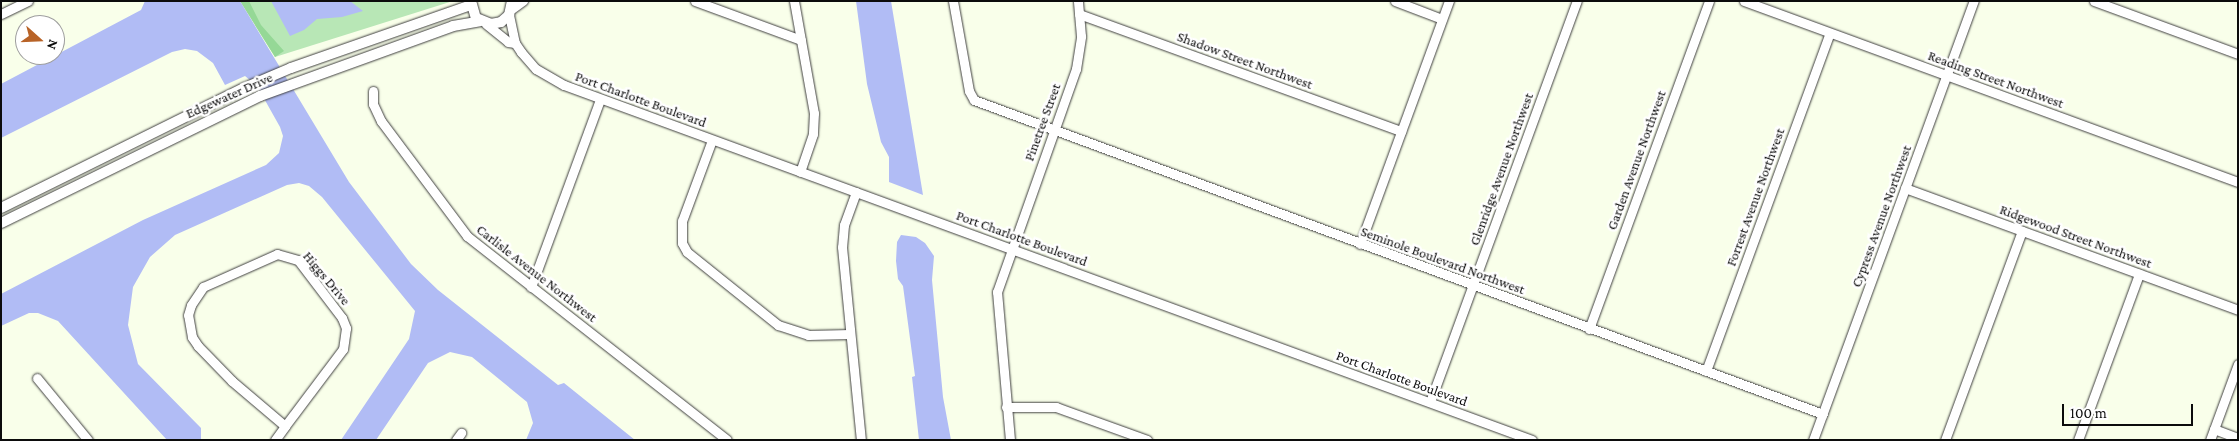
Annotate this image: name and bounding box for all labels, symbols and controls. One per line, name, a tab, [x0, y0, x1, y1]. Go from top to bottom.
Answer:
north arrow	[15, 15, 65, 65]
street label: Shadow Street Northwest	[1175, 28, 1315, 92]
text: N	[44, 38, 62, 52]
street label: Reading Street Northwest	[1926, 47, 2066, 111]
street label: Port Charlotte Boulevard	[573, 67, 709, 131]
street label: Edgewater Drive	[183, 68, 275, 122]
street label: Pinetree Street	[1020, 81, 1064, 163]
street label: Garden Avenue Northwest	[1603, 88, 1669, 232]
street label: Glenridge Avenue Northwest	[1466, 90, 1536, 248]
street label: Forrest Avenue Northwest	[1722, 126, 1788, 268]
street label: Cypress Avenue Northwest	[1847, 143, 1915, 289]
street label: Ridgewood Street Northwest	[1998, 201, 2154, 271]
street label: Port Charlotte Boulevard	[954, 206, 1090, 270]
street label: Carlisle Avenue Northwest	[473, 221, 601, 325]
street label: Seminole Boulevard Northwest	[1359, 222, 1527, 298]
street label: Higgs Drive	[300, 248, 354, 308]
street label: Port Charlotte Boulevard	[1334, 346, 1470, 410]
scale bar	[2064, 394, 2195, 426]
text: 100 m	[2070, 405, 2107, 421]

